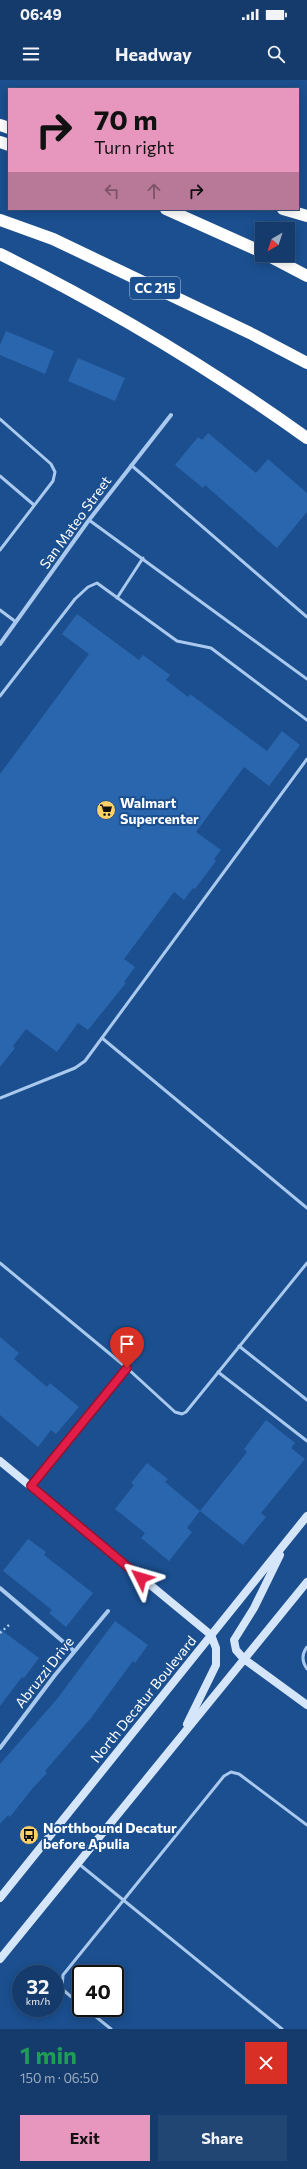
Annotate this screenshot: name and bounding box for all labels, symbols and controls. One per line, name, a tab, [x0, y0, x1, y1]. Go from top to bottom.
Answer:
text: 06:49	[20, 5, 62, 23]
icon: menu	[20, 43, 42, 65]
text: Headway	[115, 43, 192, 65]
icon: search	[265, 43, 287, 65]
text: 70 m	[94, 102, 158, 136]
icon: right	[28, 104, 80, 156]
text: Turn right	[94, 136, 174, 158]
icon: left	[101, 180, 123, 202]
icon: ahead	[143, 180, 165, 202]
icon: right	[185, 180, 207, 202]
north arrow	[255, 222, 295, 262]
map controls	[255, 222, 295, 262]
road number: CC 215	[130, 277, 180, 299]
street label: San Mateo Street	[36, 472, 114, 572]
place label: Walmart Supercenter	[120, 794, 199, 827]
supermarket icon: Walmart Supercenter	[95, 799, 117, 821]
pin	[110, 1327, 144, 1368]
icon: arrive	[116, 1333, 138, 1355]
position arrow	[120, 1557, 162, 1599]
street label: North Decatur Boulevard	[87, 1632, 199, 1766]
street label: Abruzzi Drive	[11, 1633, 77, 1711]
place label: Northbound Decatur before Apulia	[43, 1819, 177, 1852]
bus stop icon: Northbound Decatur before Apulia	[18, 1824, 40, 1846]
speed limit sign: 40	[72, 1965, 124, 2017]
text: 32	[27, 1974, 49, 1998]
text: km/h	[26, 1995, 50, 2007]
text: 1 min	[20, 2040, 77, 2069]
button: close	[245, 2042, 287, 2084]
text: 150 m · 06:50	[20, 2070, 99, 2086]
button: Exit	[20, 2115, 150, 2161]
button: Share	[158, 2115, 287, 2161]

